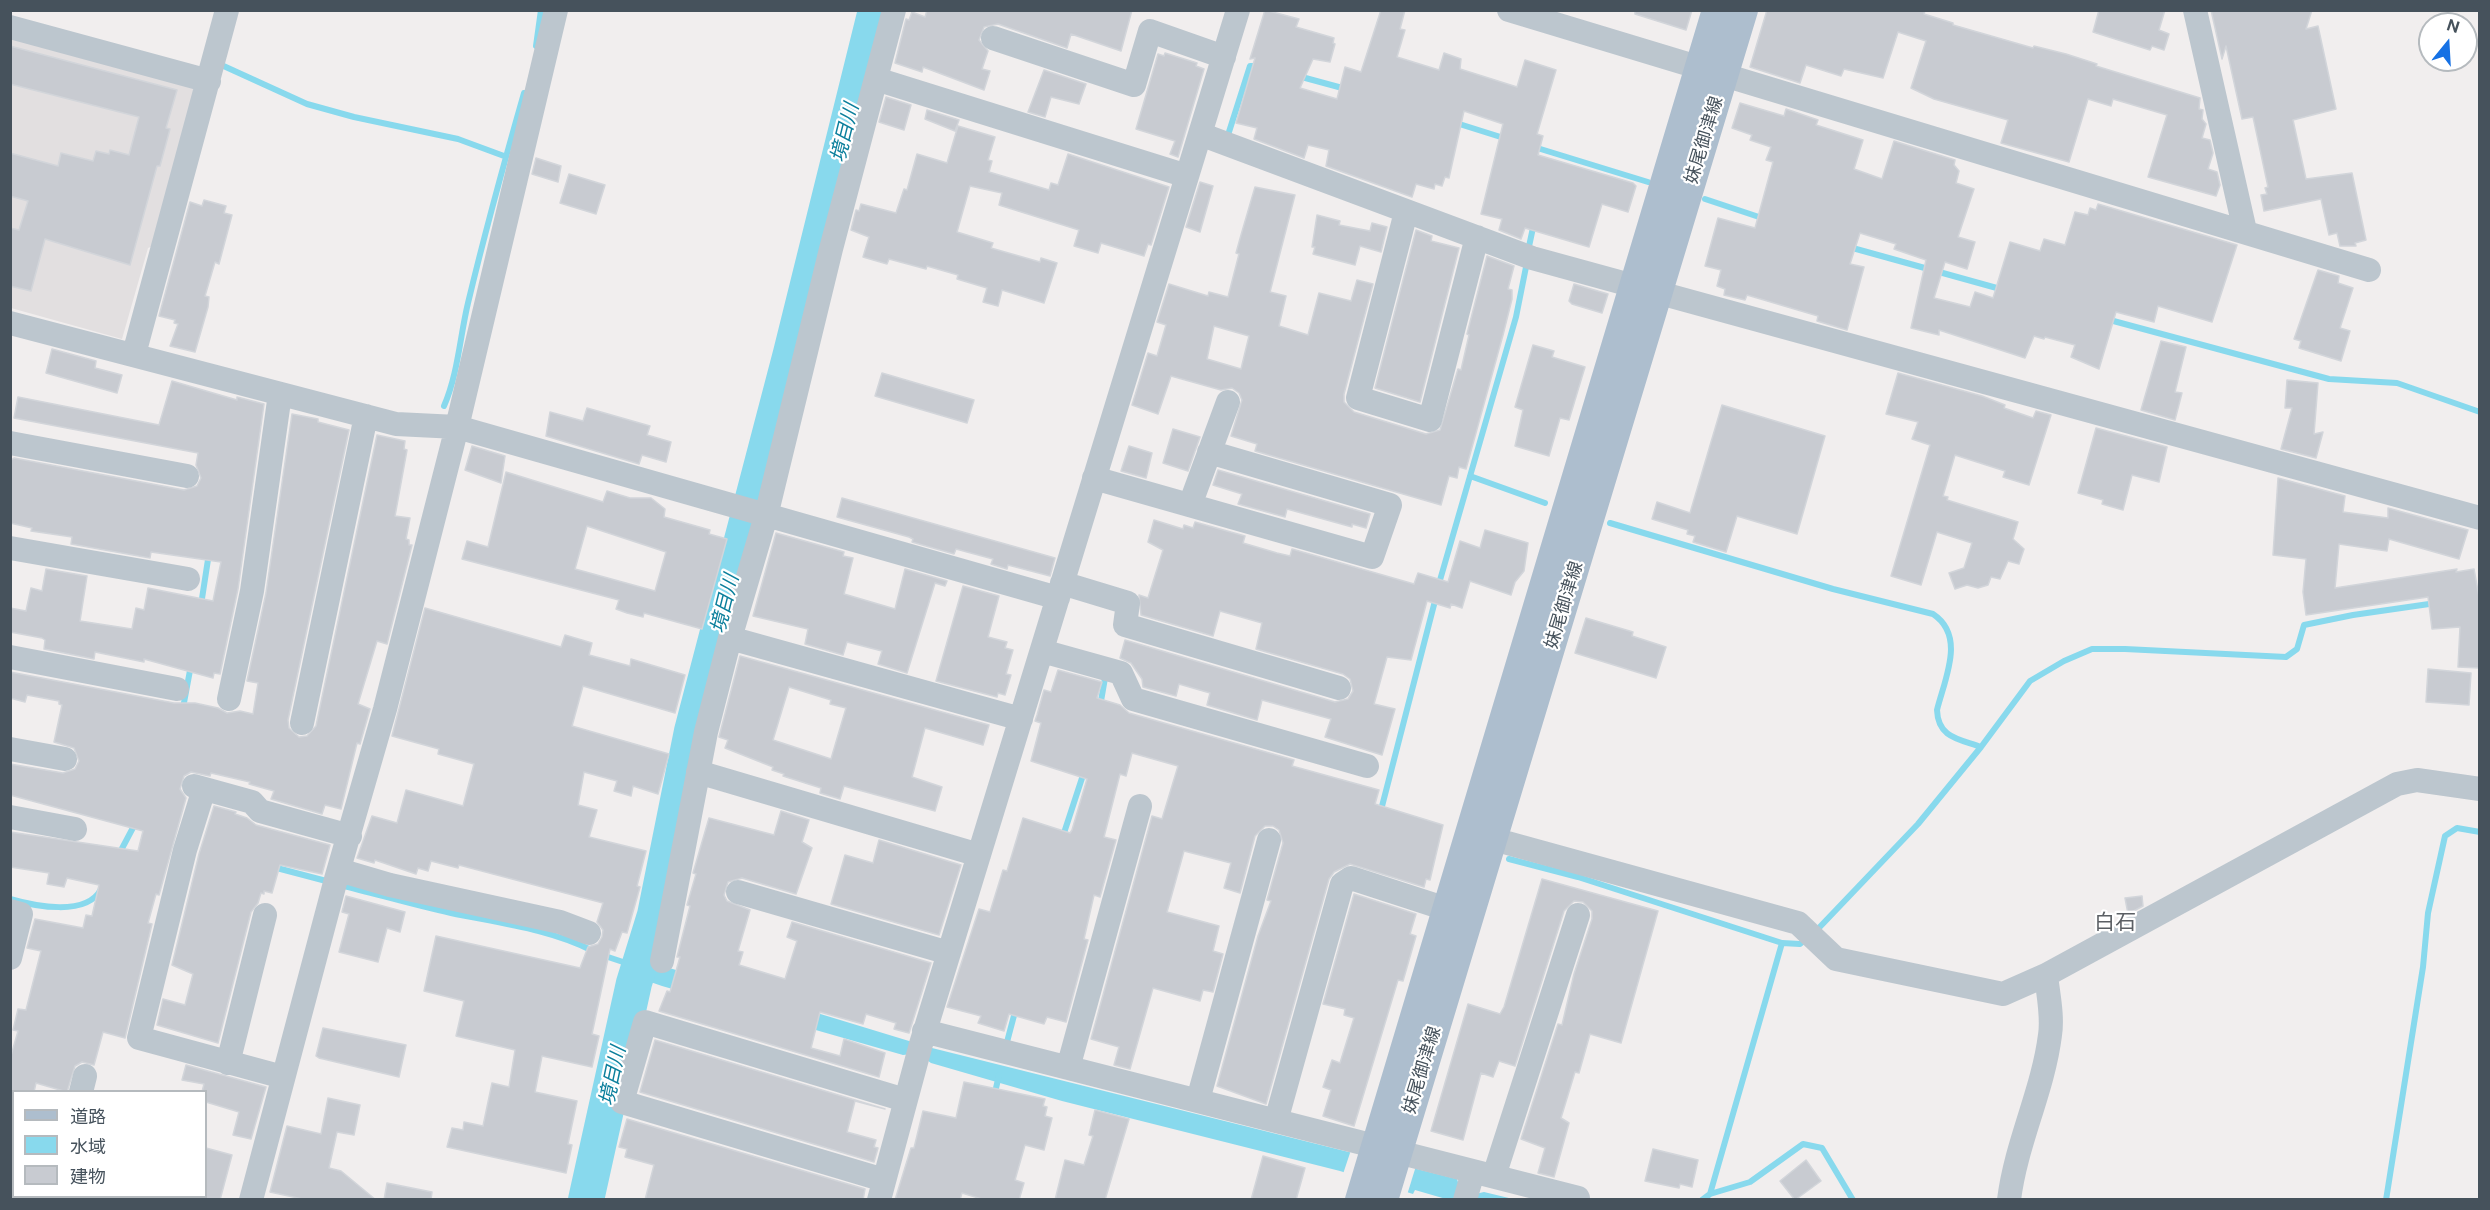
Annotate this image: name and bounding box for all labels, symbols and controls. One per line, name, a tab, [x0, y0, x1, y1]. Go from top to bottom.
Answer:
north arrow	[2418, 12, 2478, 72]
text: N	[2444, 15, 2462, 37]
street label: 妹尾御津線	[1681, 94, 1727, 186]
water label: 境目川	[826, 101, 864, 165]
street label: 妹尾御津線	[1541, 559, 1587, 651]
water label: 境目川	[706, 572, 744, 636]
district label: 白石	[2094, 910, 2136, 936]
street label: 妹尾御津線	[1399, 1024, 1445, 1116]
water label: 境目川	[595, 1044, 631, 1108]
legend	[12, 1090, 207, 1198]
text: 道路	[70, 1106, 106, 1127]
text: 水域	[70, 1136, 106, 1157]
text: 建物	[70, 1166, 106, 1187]

